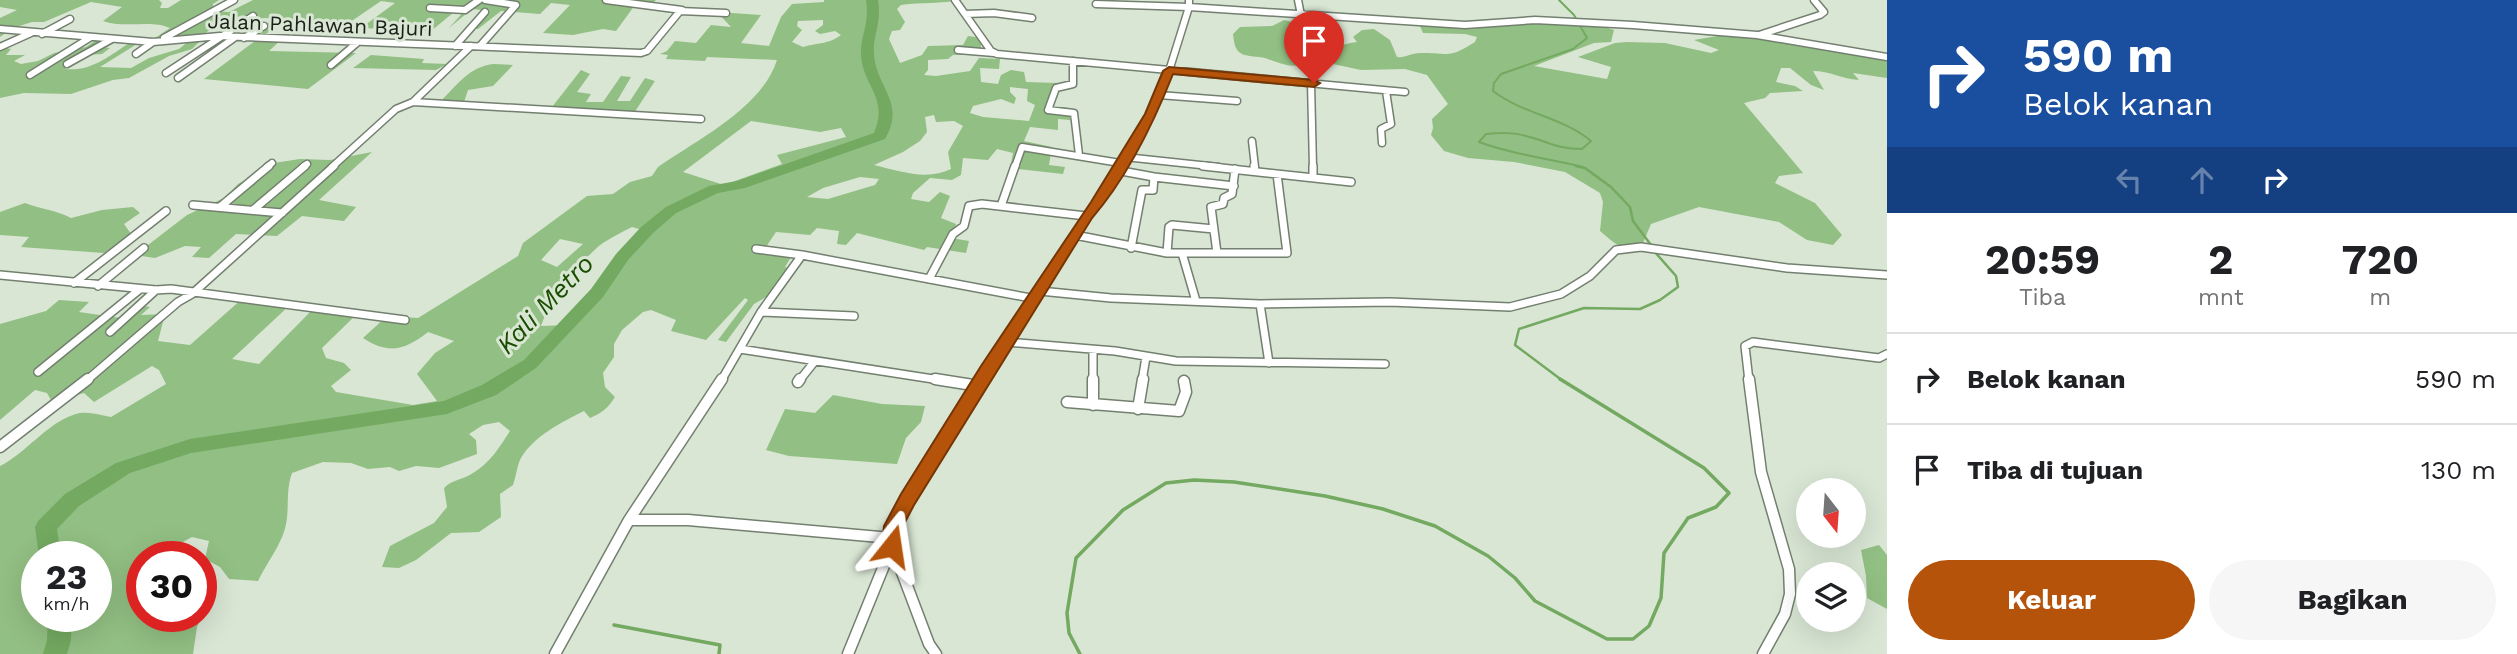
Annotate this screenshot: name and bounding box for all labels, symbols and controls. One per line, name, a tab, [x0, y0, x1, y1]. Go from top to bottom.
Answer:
street label: Jalan Pahlawan Bajuri	[207, 8, 433, 41]
pin	[1284, 11, 1344, 83]
icon: arrive	[1295, 22, 1333, 60]
text: 590 m	[2023, 26, 2173, 84]
icon: right	[1908, 28, 1999, 119]
text: Belok kanan	[2023, 85, 2213, 123]
icon: left	[2110, 161, 2148, 199]
icon: ahead	[2183, 161, 2221, 199]
icon: right	[2256, 161, 2294, 199]
text: 20:59	[1985, 235, 2100, 284]
text: 2	[2208, 235, 2233, 284]
text: 720	[2341, 235, 2419, 284]
water label: Kali Metro	[490, 248, 600, 360]
text: Tiba	[2019, 284, 2066, 311]
text: mnt	[2198, 284, 2244, 311]
text: m	[2369, 284, 2391, 311]
icon: right	[1908, 360, 1946, 398]
text: Belok kanan	[1967, 364, 2126, 394]
text: 590 m	[2415, 364, 2496, 394]
icon: arrive	[1908, 451, 1946, 489]
text: Tiba di tujuan	[1967, 455, 2143, 485]
text: 130 m	[2421, 455, 2496, 485]
north arrow	[1796, 478, 1866, 548]
map controls	[1796, 478, 1866, 632]
position arrow	[855, 509, 929, 583]
speed limit sign: 30	[126, 541, 217, 632]
text: 23	[46, 556, 87, 598]
button: Keluar	[1908, 560, 2195, 640]
button: Bagikan	[2209, 560, 2496, 640]
button: layers	[1796, 562, 1866, 632]
text: km/h	[43, 593, 90, 614]

